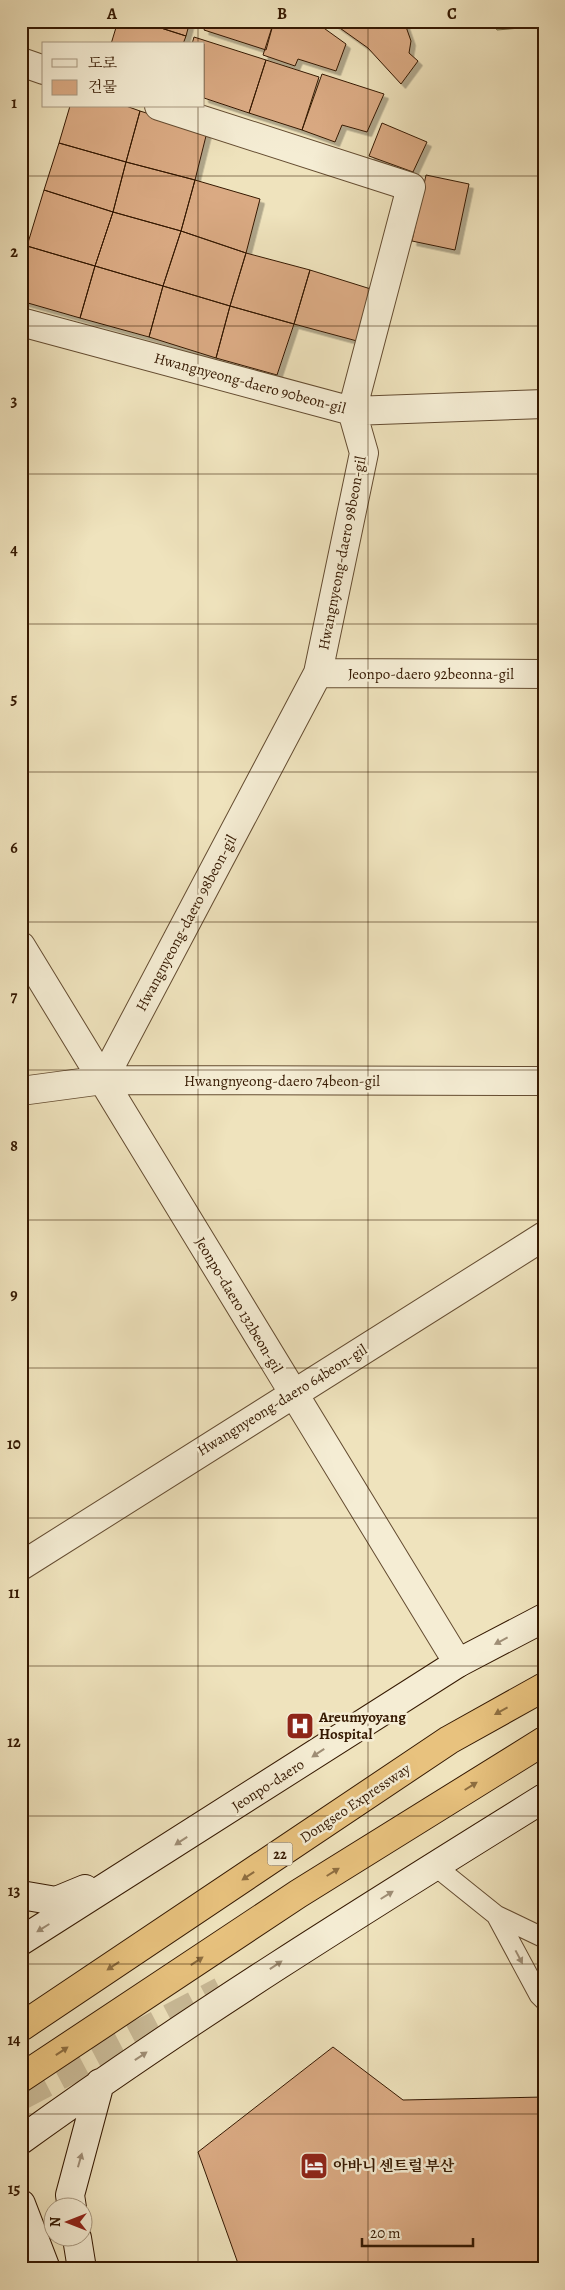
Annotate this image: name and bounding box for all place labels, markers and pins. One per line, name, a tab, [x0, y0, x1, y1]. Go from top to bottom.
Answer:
place label: Areumyoyang Hospital	[318, 1707, 406, 1744]
hospital icon: Areumyoyang Hospital	[285, 1711, 315, 1741]
hotel icon: 아바니 센트럴 부산	[299, 2151, 329, 2181]
place label: 아바니 센트럴 부산	[333, 2156, 455, 2176]

